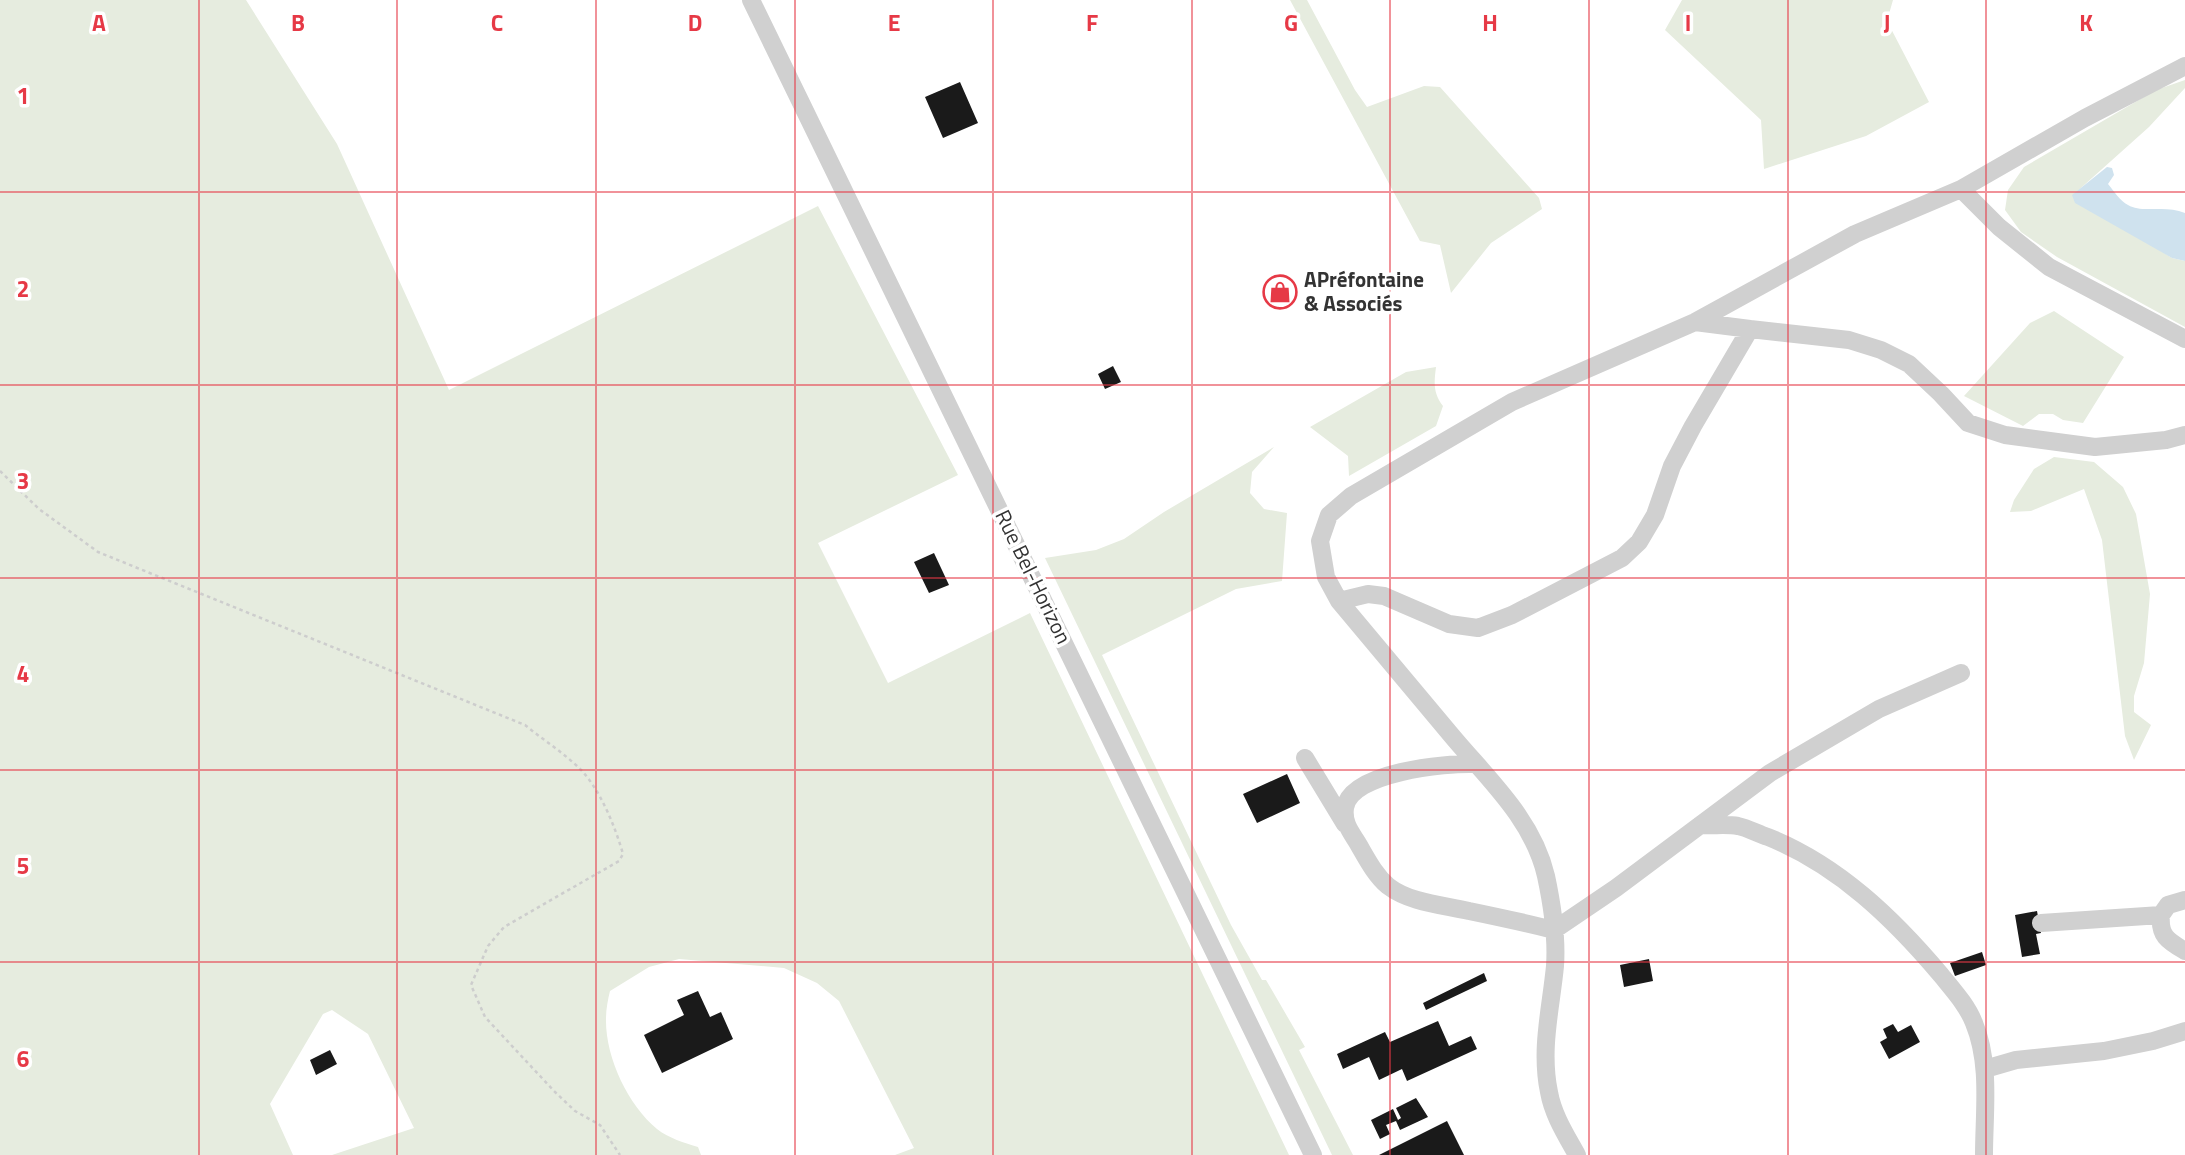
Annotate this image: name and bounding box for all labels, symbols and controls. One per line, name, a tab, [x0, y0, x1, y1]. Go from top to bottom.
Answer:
text: A	[92, 5, 106, 40]
text: B	[291, 5, 305, 40]
text: C	[491, 5, 503, 40]
text: D	[688, 5, 702, 40]
text: E	[888, 5, 900, 40]
text: F	[1086, 5, 1098, 40]
text: G	[1284, 5, 1298, 40]
text: H	[1482, 5, 1498, 40]
text: I	[1685, 5, 1691, 40]
text: J	[1884, 5, 1890, 40]
text: K	[2079, 5, 2093, 40]
text: 1	[17, 78, 29, 113]
place label: APréfontaine & Associés	[1304, 263, 1424, 319]
text: 2	[17, 271, 29, 306]
shop icon: APréfontaine & Associés	[1261, 273, 1299, 311]
text: 3	[17, 463, 29, 498]
street label: Rue Bel-Horizon	[988, 504, 1080, 649]
text: 4	[17, 656, 29, 691]
text: 5	[17, 848, 29, 883]
text: 6	[17, 1041, 30, 1076]

